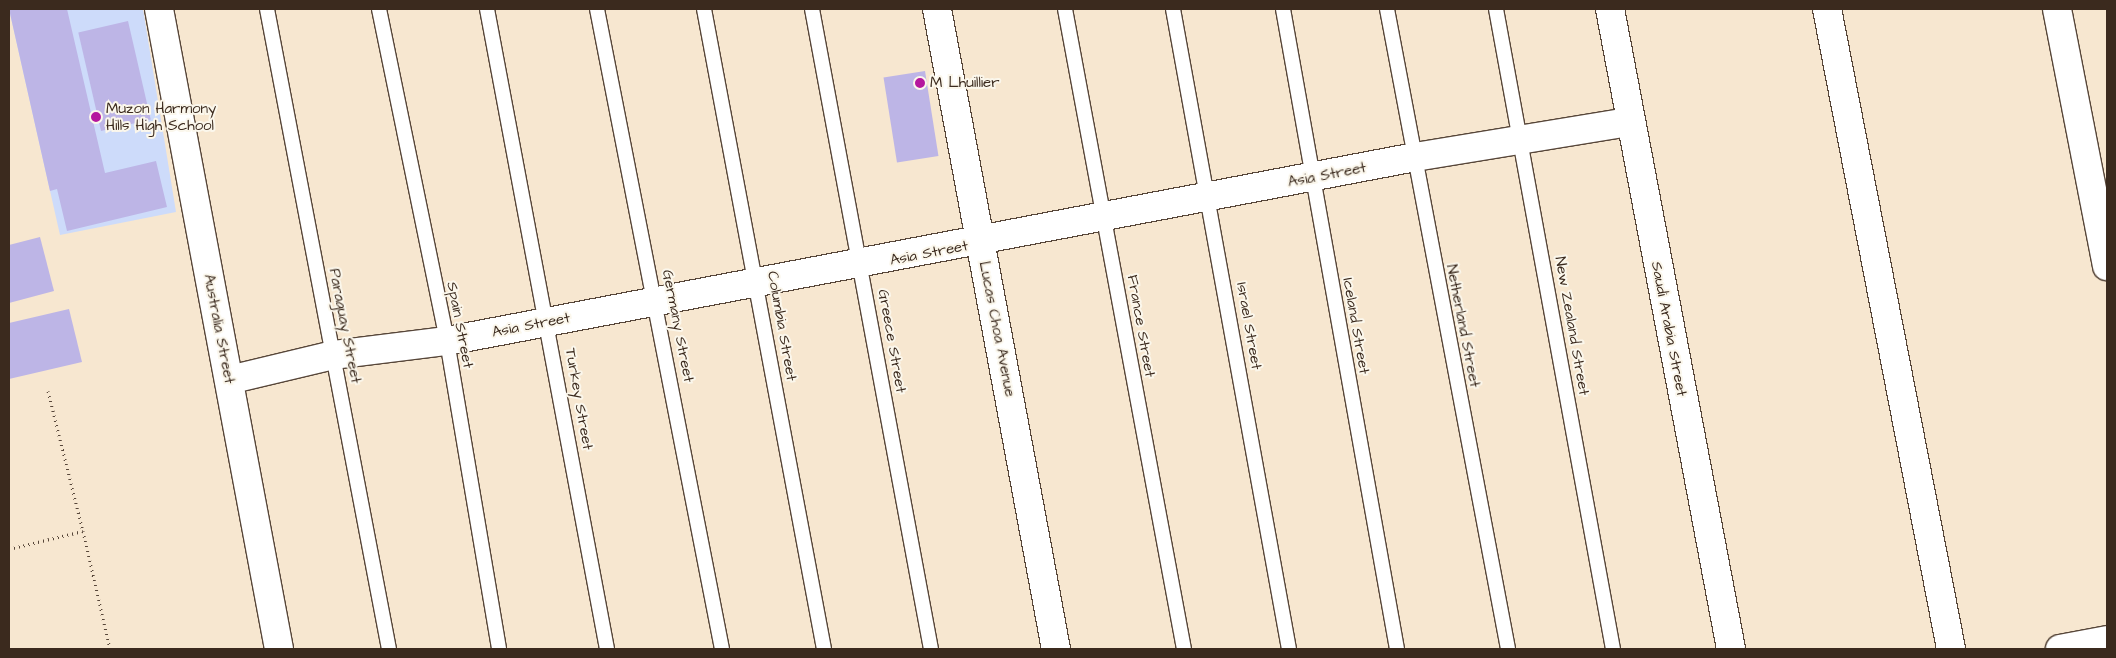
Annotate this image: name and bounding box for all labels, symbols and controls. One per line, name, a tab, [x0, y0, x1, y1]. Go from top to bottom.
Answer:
place label: M Lhuillier	[930, 74, 999, 92]
marker: M Lhuillier	[914, 77, 926, 89]
place label: Muzon Harmony Hills High School	[106, 99, 216, 134]
marker: Muzon Harmony Hills High School	[90, 111, 102, 123]
street label: Asia Street	[1286, 159, 1368, 191]
street label: Asia Street	[888, 237, 970, 269]
street label: New Zealand Street	[1551, 255, 1593, 397]
street label: Lucas Choa Avenue	[975, 260, 1019, 398]
street label: Saudi Arabia Street	[1647, 260, 1691, 398]
street label: Netherland Street	[1442, 263, 1484, 389]
street label: Paraguay Street	[325, 267, 365, 385]
street label: Germany Street	[658, 268, 698, 384]
street label: Columbia Street	[763, 270, 801, 382]
street label: Australia Street	[200, 273, 238, 385]
street label: France Street	[1123, 273, 1159, 379]
street label: Iceland Street	[1339, 277, 1373, 375]
street label: Spain Street	[443, 280, 477, 370]
street label: Israel Street	[1232, 281, 1266, 371]
street label: Greece Street	[874, 288, 910, 394]
street label: Asia Street	[490, 309, 572, 341]
street label: Turkey Street	[561, 347, 597, 451]

